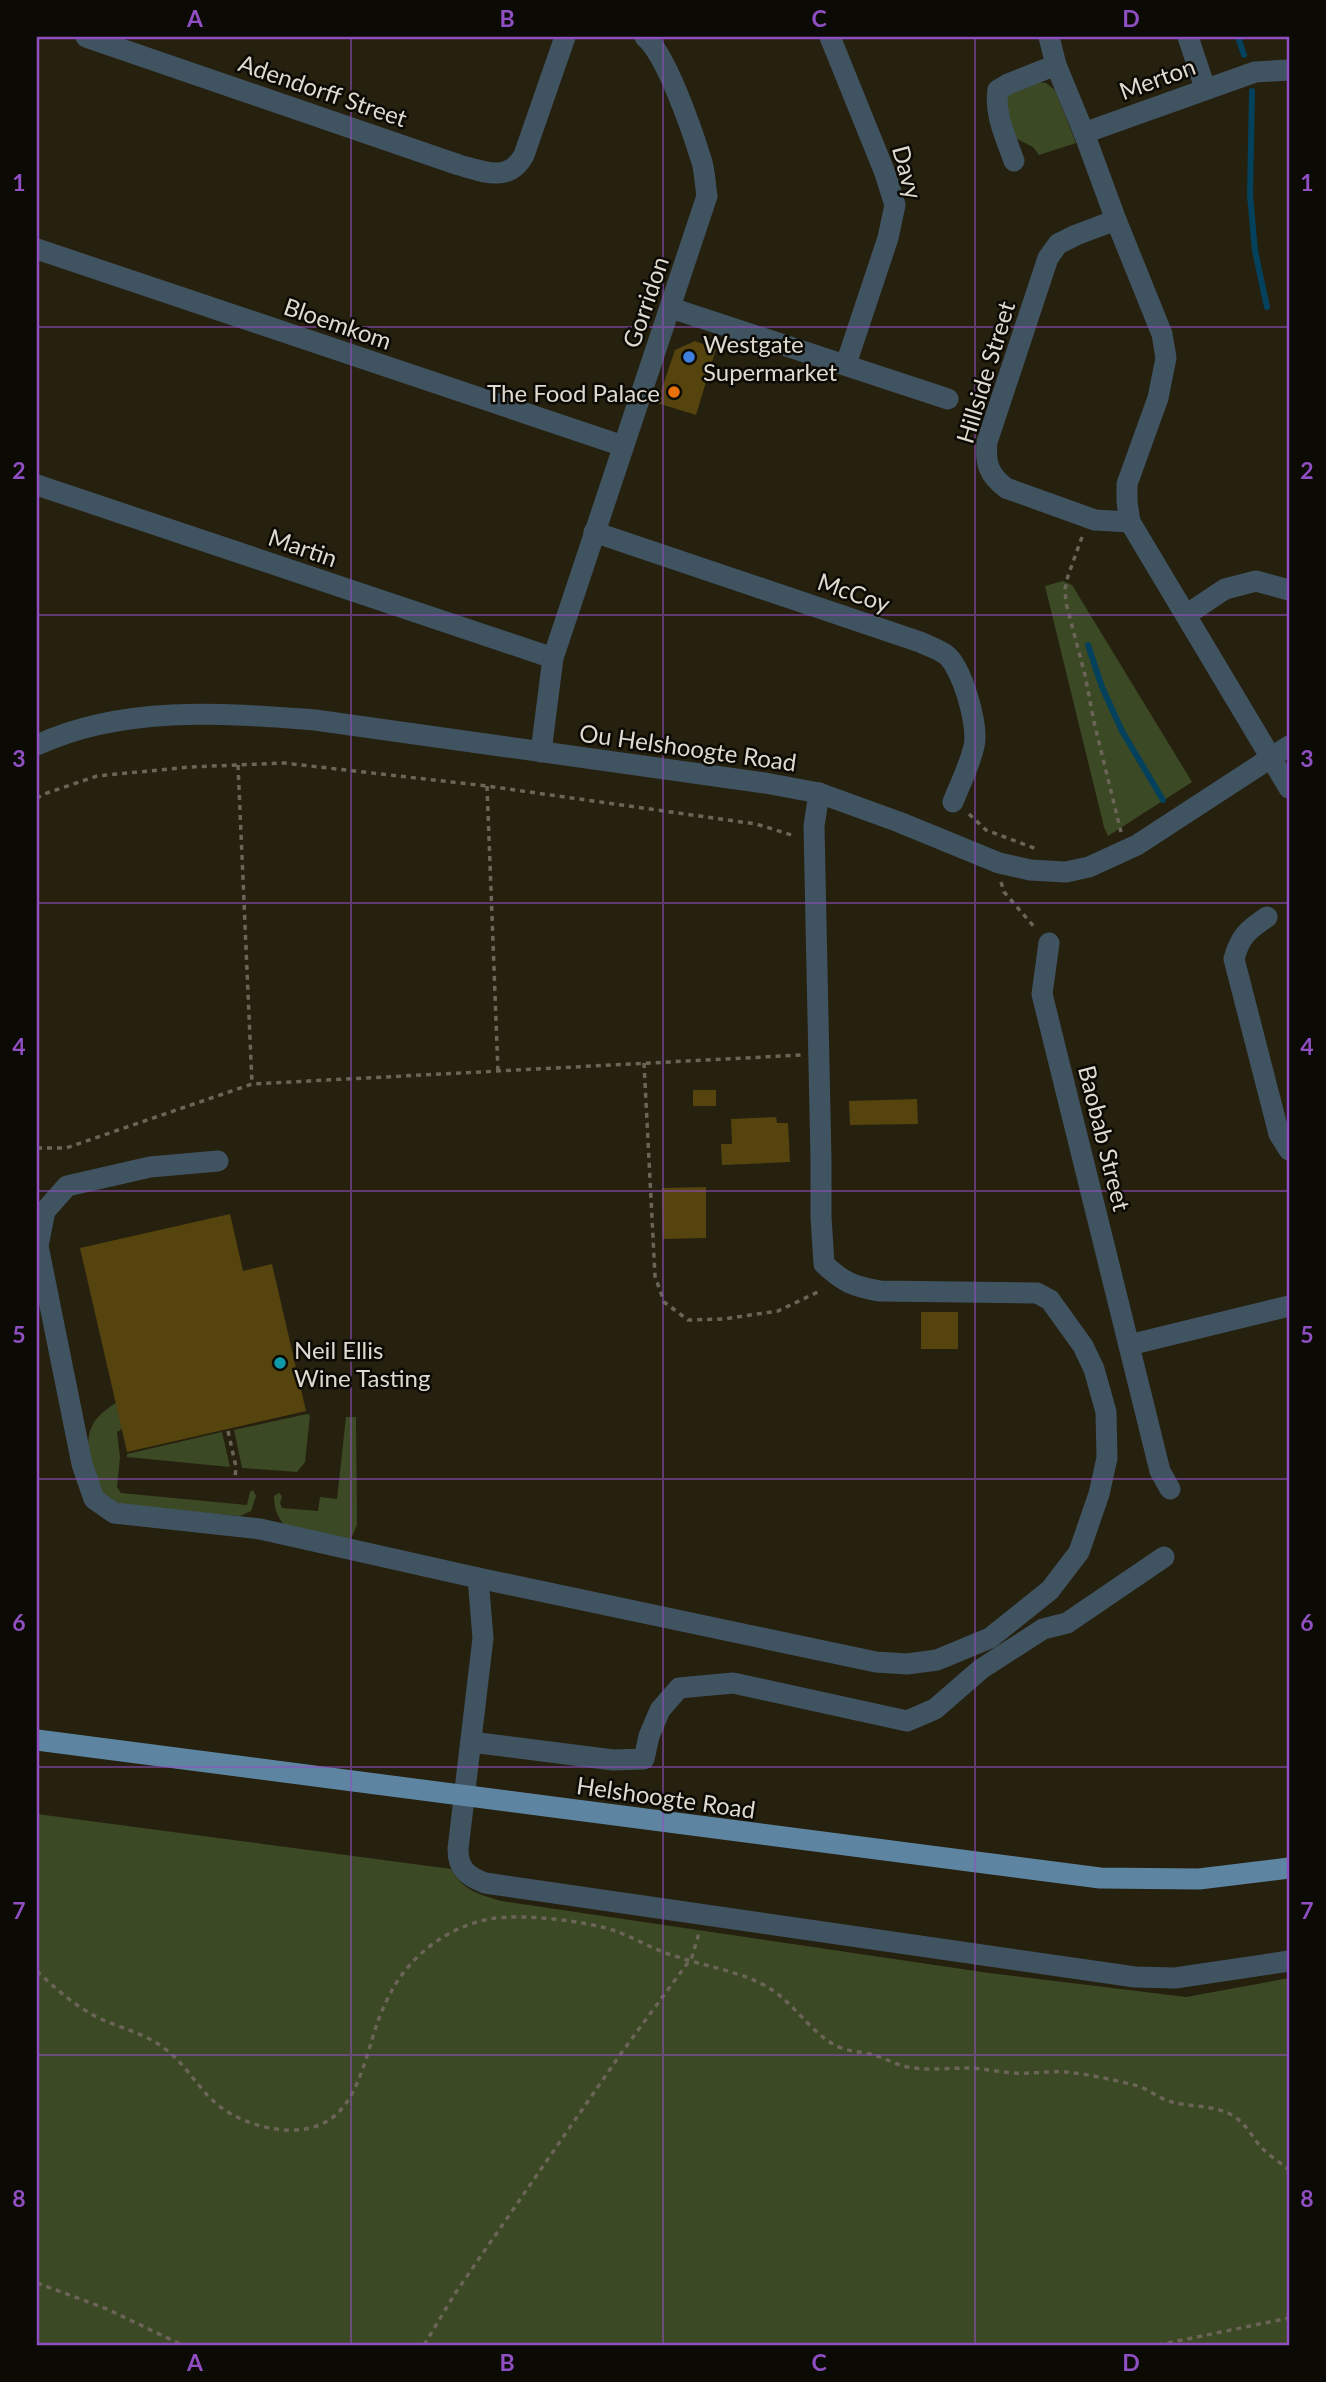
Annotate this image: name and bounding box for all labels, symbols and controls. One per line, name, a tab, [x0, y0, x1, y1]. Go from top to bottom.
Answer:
text: A	[186, 4, 204, 32]
text: B	[499, 4, 515, 32]
text: C	[811, 4, 827, 32]
text: D	[1122, 4, 1140, 32]
street label: Adendorff Street	[235, 48, 411, 133]
street label: Merton	[1115, 51, 1199, 105]
street label: Davy	[887, 142, 929, 203]
text: 1	[12, 168, 26, 196]
text: 1	[1300, 168, 1314, 196]
street label: Gorridon	[616, 253, 674, 351]
street label: Bloemkom	[280, 291, 396, 355]
street label: Hillside Street	[950, 297, 1020, 446]
place label: Westgate Supermarket	[703, 329, 838, 386]
marker: Westgate Supermarket	[681, 349, 697, 365]
place label: The Food Palace	[487, 378, 660, 407]
marker: The Food Palace	[666, 384, 682, 400]
text: 2	[12, 456, 26, 484]
text: 2	[1300, 456, 1314, 484]
street label: Martin	[265, 522, 341, 572]
street label: McCoy	[814, 566, 895, 618]
street label: Ou Helshoogte Road	[578, 717, 798, 777]
text: 3	[12, 744, 26, 772]
text: 3	[1300, 744, 1314, 772]
text: 4	[12, 1032, 26, 1060]
text: 4	[1300, 1032, 1314, 1060]
street label: Baobab Street	[1073, 1062, 1137, 1214]
text: 5	[12, 1320, 26, 1348]
text: 5	[1300, 1320, 1314, 1348]
place label: Neil Ellis Wine Tasting	[294, 1335, 430, 1392]
marker: Neil Ellis Wine Tasting	[272, 1355, 288, 1371]
text: 6	[12, 1608, 26, 1636]
text: 6	[1300, 1608, 1314, 1636]
street label: Helshoogte Road	[575, 1770, 757, 1824]
text: 7	[12, 1896, 26, 1924]
text: 7	[1300, 1896, 1314, 1924]
text: 8	[12, 2184, 26, 2212]
text: 8	[1300, 2184, 1314, 2212]
text: A	[186, 2348, 204, 2376]
text: B	[499, 2348, 515, 2376]
text: C	[811, 2348, 827, 2376]
text: D	[1122, 2348, 1140, 2376]

